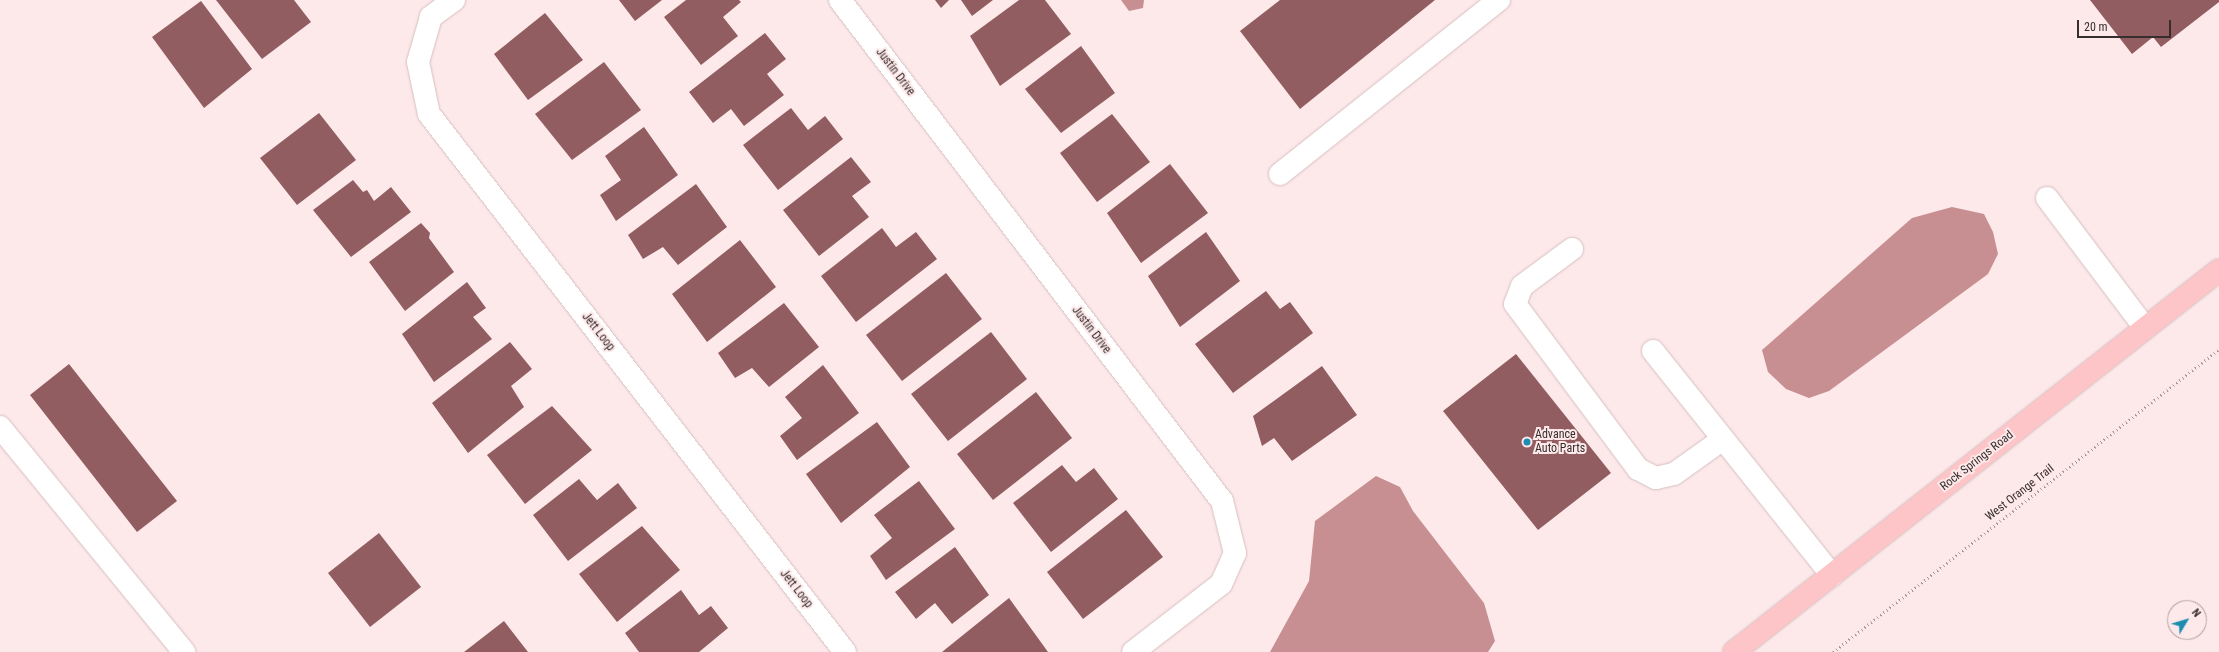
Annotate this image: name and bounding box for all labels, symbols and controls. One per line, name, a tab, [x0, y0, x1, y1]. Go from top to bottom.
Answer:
scale bar	[2079, 12, 2173, 38]
text: 20 m	[2084, 20, 2108, 34]
street label: Justin Drive	[872, 45, 918, 99]
street label: Justin Drive	[1068, 303, 1114, 357]
street label: Jett Loop	[578, 310, 618, 354]
place label: Advance Auto Parts	[1535, 428, 1585, 456]
street label: Rock Springs Road	[1938, 428, 2016, 494]
marker: Advance Auto Parts	[1522, 437, 1532, 447]
street label: West Orange Trail	[1983, 462, 2057, 524]
street label: Jett Loop	[776, 567, 816, 611]
north arrow	[2167, 600, 2207, 640]
text: N	[2189, 606, 2203, 620]

